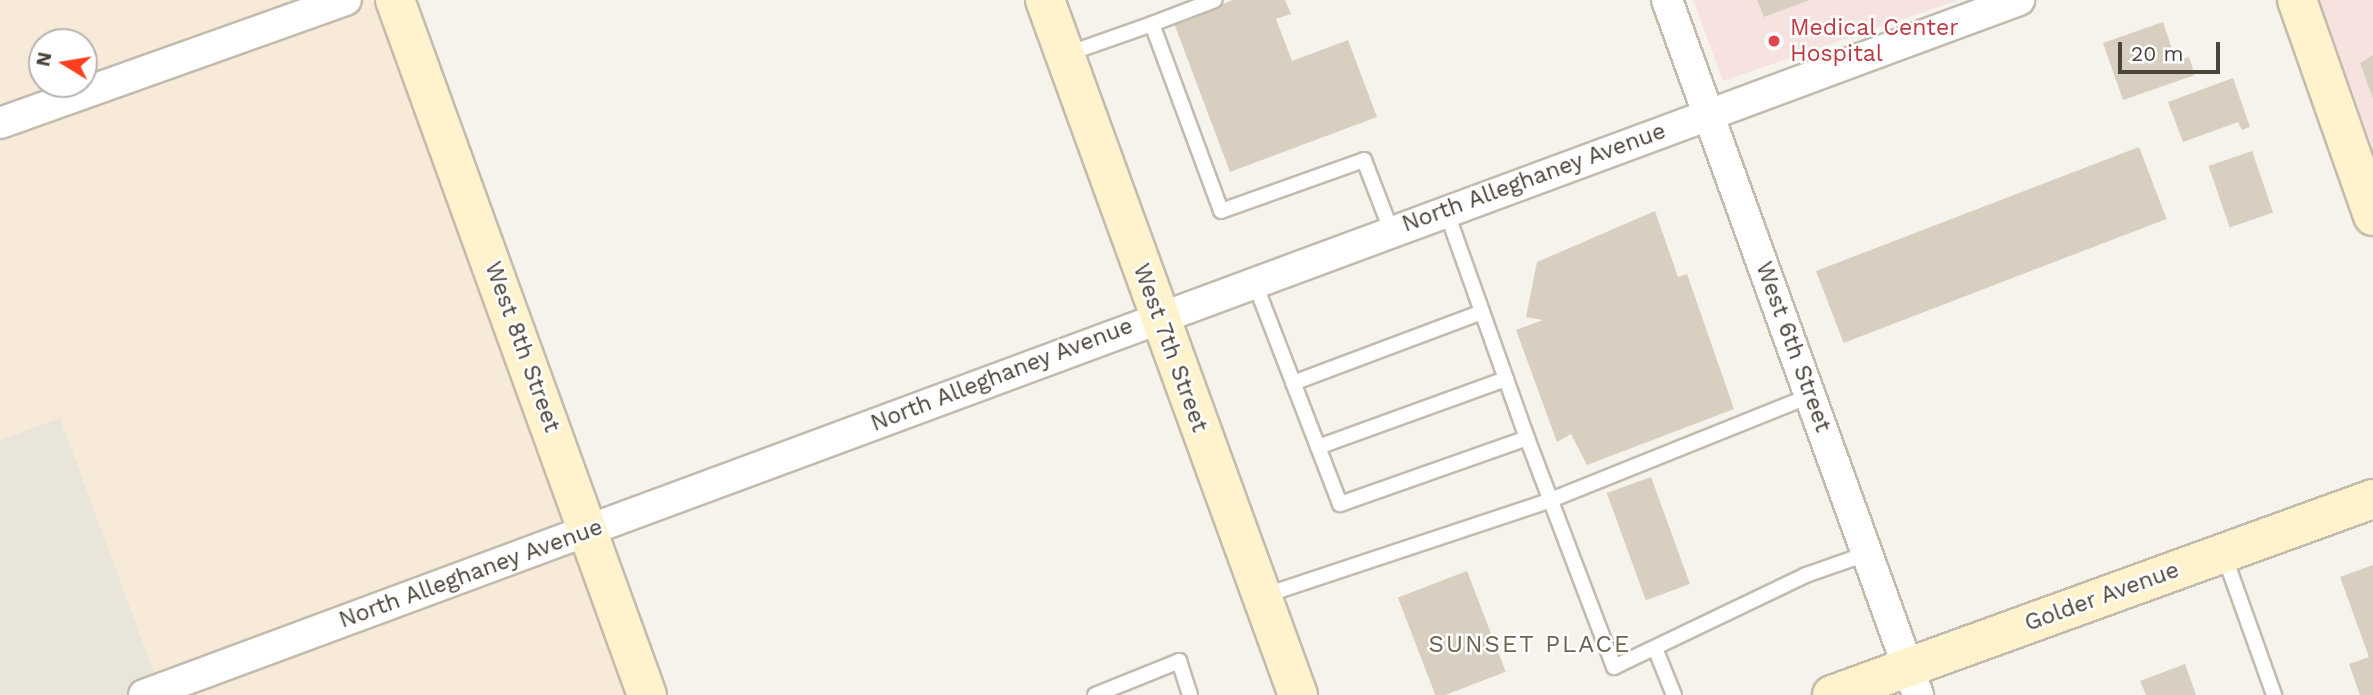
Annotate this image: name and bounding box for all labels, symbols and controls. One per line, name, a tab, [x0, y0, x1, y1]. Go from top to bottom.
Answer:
place label: Medical Center Hospital	[1790, 14, 1959, 68]
north arrow	[28, 28, 98, 98]
scale bar	[2121, 28, 2222, 72]
marker: Medical Center Hospital	[1764, 31, 1784, 51]
text: 20 m	[2131, 41, 2183, 66]
text: N	[31, 50, 56, 68]
street label: North Alleghaney Avenue	[1397, 117, 1671, 239]
street label: West 8th Street	[478, 258, 566, 436]
street label: West 6th Street	[1749, 258, 1837, 436]
street label: West 7th Street	[1127, 260, 1213, 436]
street label: North Alleghaney Avenue	[866, 312, 1138, 438]
street label: North Alleghaney Avenue	[334, 513, 608, 635]
street label: Golder Avenue	[2020, 556, 2184, 638]
district label: SUNSET PLACE	[1430, 631, 1630, 659]

